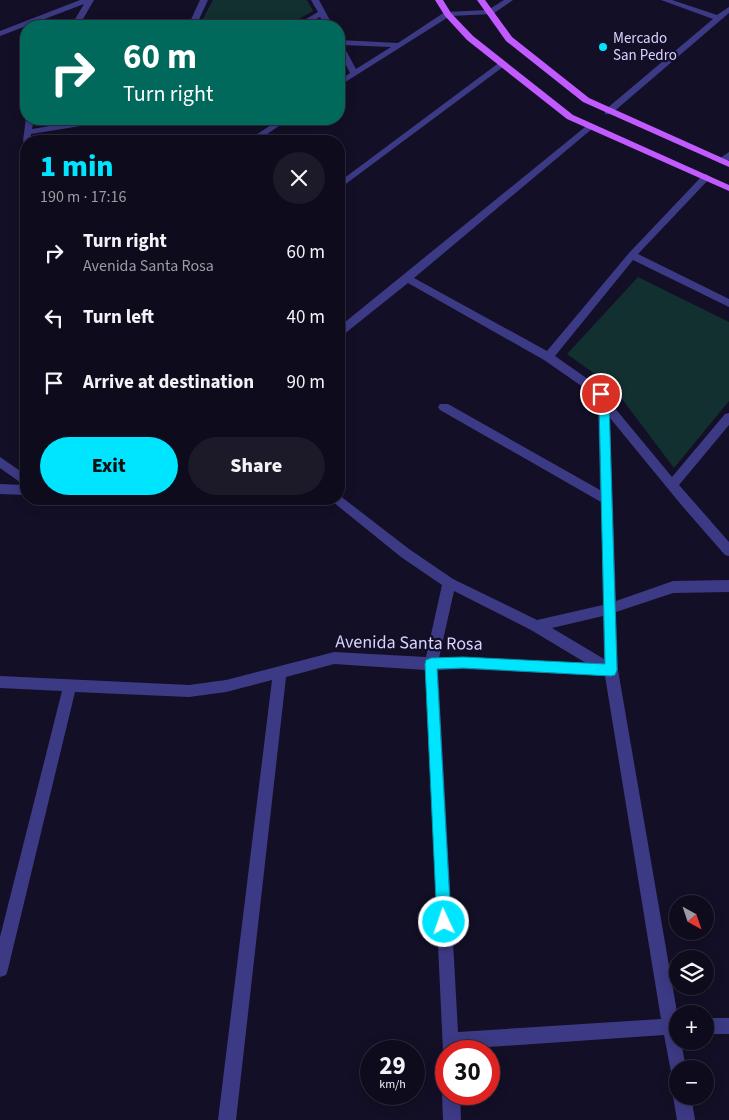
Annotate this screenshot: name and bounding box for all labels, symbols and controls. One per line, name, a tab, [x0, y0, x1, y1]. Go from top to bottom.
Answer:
place label: Mercado San Pedro	[613, 28, 677, 66]
text: 60 m	[123, 32, 197, 82]
icon: right	[40, 40, 105, 105]
marker: Mercado San Pedro	[597, 41, 609, 53]
text: Turn right	[123, 78, 213, 110]
text: 1 min	[40, 145, 114, 188]
button: close	[273, 152, 325, 204]
text: 190 m · 17:16	[40, 186, 127, 208]
text: Turn right	[83, 228, 167, 255]
icon: right	[40, 239, 68, 267]
text: 60 m	[287, 239, 325, 266]
text: Avenida Santa Rosa	[83, 255, 214, 277]
icon: left	[40, 304, 68, 332]
text: Turn left	[83, 304, 154, 331]
text: 40 m	[287, 304, 325, 331]
icon: arrive	[40, 369, 68, 397]
text: Arrive at destination	[83, 369, 254, 396]
text: 90 m	[287, 369, 325, 396]
pin	[580, 373, 622, 415]
icon: arrive	[587, 380, 615, 408]
button: Exit	[40, 437, 178, 495]
button: Share	[188, 437, 325, 495]
street label: Avenida Santa Rosa	[335, 629, 483, 657]
position arrow	[417, 895, 469, 947]
north arrow	[669, 895, 714, 940]
map controls	[669, 895, 714, 1105]
button: layers	[669, 950, 714, 995]
button: +	[669, 1005, 714, 1050]
speed limit sign: 30	[435, 1040, 500, 1105]
text: 29	[379, 1048, 406, 1084]
button: −	[669, 1060, 714, 1105]
text: km/h	[379, 1076, 406, 1093]

